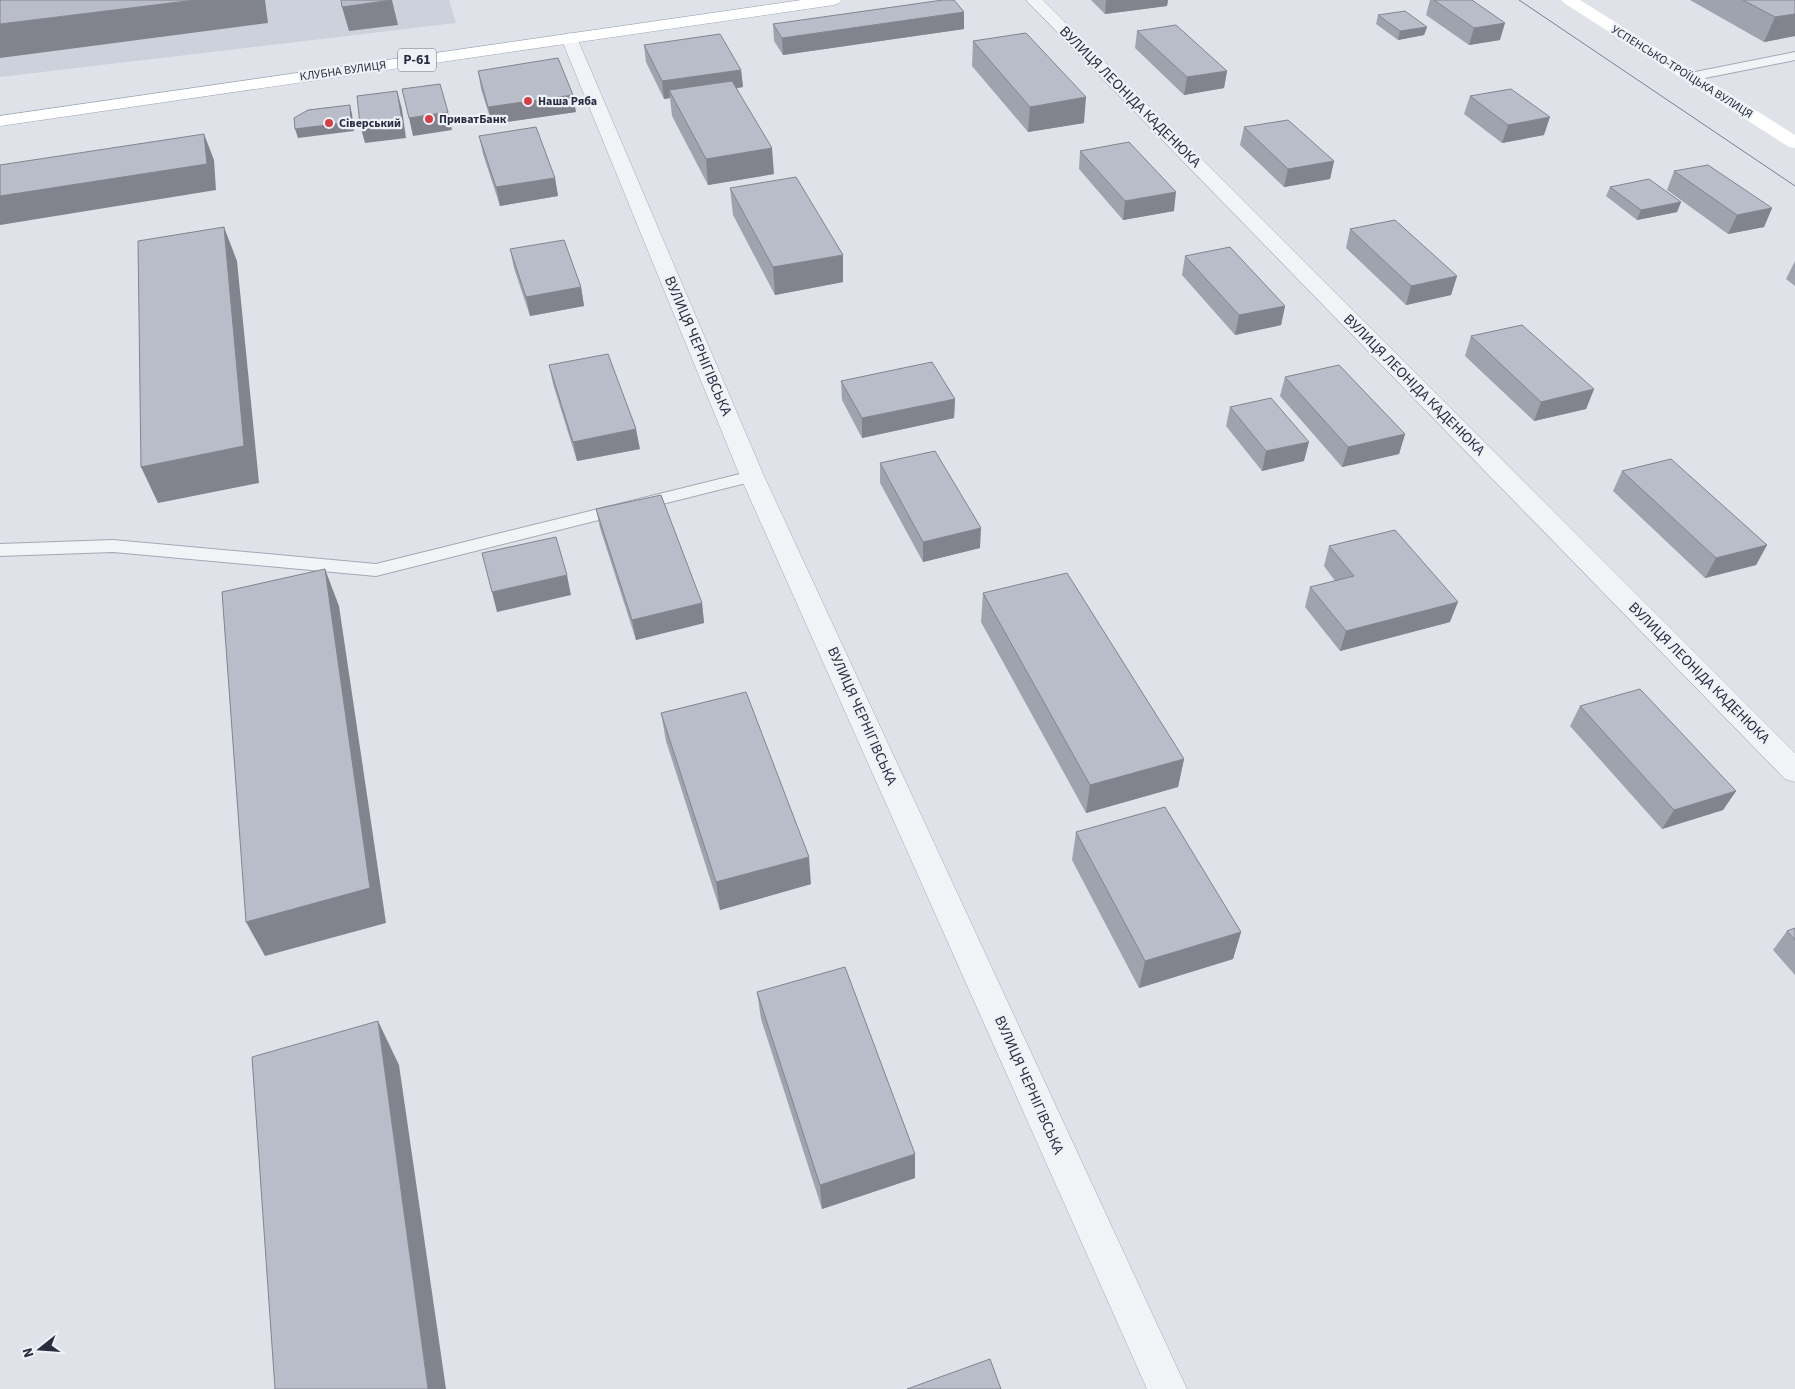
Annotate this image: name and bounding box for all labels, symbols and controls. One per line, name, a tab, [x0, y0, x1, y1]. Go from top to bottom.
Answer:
street label: ВУЛИЦЯ ЛЕОНІДА КАДЕНЮКА	[1054, 21, 1206, 173]
street label: УСПЕНСЬКО-ТРОЇЦЬКА ВУЛИЦЯ	[1608, 21, 1756, 123]
road number: Р-61	[398, 48, 436, 72]
street label: КЛУБНА ВУЛИЦЯ	[299, 57, 387, 85]
place label: Наша Ряба	[538, 93, 597, 110]
marker: Наша Ряба	[522, 95, 534, 107]
place label: ПриватБанк	[439, 111, 507, 128]
marker: ПриватБанк	[423, 113, 435, 125]
place label: Сіверський	[339, 115, 401, 132]
marker: Сіверський	[323, 117, 335, 129]
street label: ВУЛИЦЯ ЧЕРНІГІВСЬКА	[659, 273, 737, 420]
street label: ВУЛИЦЯ ЛЕОНІДА КАДЕНЮКА	[1338, 309, 1490, 461]
street label: ВУЛИЦЯ ЛЕОНІДА КАДЕНЮКА	[1623, 597, 1775, 749]
street label: ВУЛИЦЯ ЧЕРНІГІВСЬКА	[822, 643, 902, 789]
street label: ВУЛИЦЯ ЧЕРНІГІВСЬКА	[989, 1012, 1069, 1158]
north arrow	[15, 1324, 65, 1374]
text: N	[18, 1345, 39, 1360]

